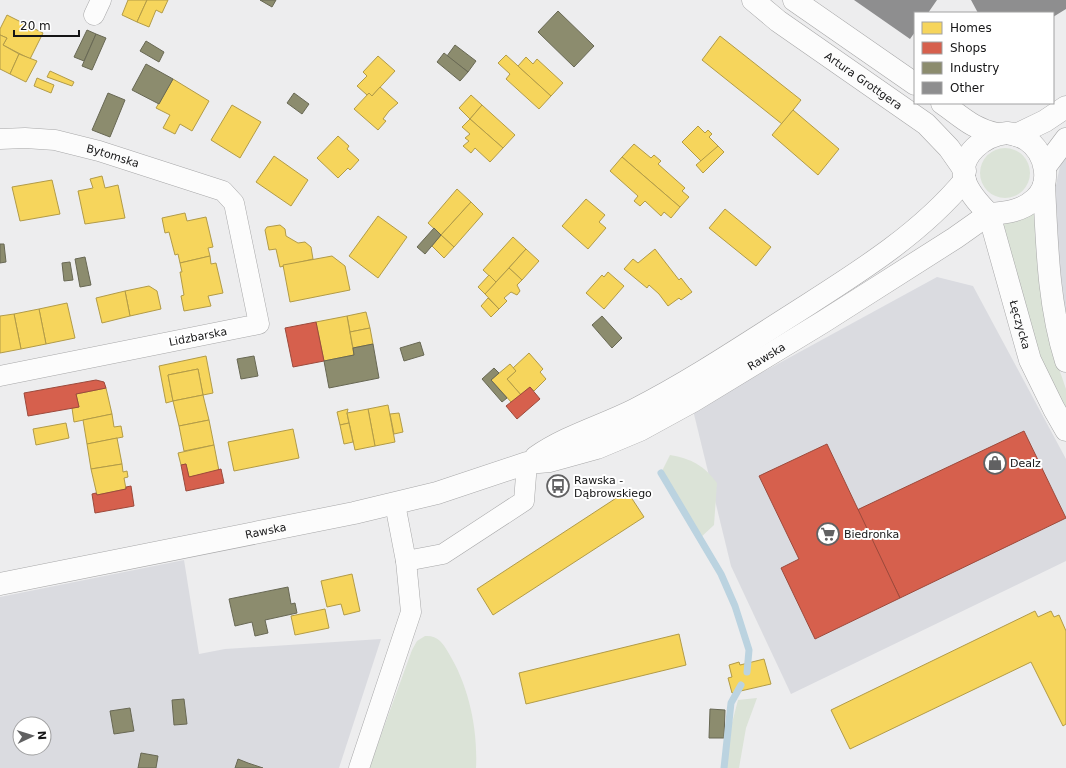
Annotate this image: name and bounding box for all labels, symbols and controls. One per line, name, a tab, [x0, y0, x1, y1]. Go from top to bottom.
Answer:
scale bar	[14, 12, 79, 38]
legend	[914, 12, 1054, 104]
text: 20 m	[20, 19, 51, 33]
text: Homes	[950, 21, 992, 35]
text: Shops	[950, 41, 986, 55]
street label: Artura Grottgera	[822, 49, 905, 112]
text: Industry	[950, 61, 999, 75]
text: Other	[950, 81, 984, 95]
street label: Bytomska	[85, 142, 141, 170]
street label: Łęczycka	[1007, 298, 1033, 351]
street label: Lidzbarska	[168, 325, 228, 349]
street label: Rawska	[745, 340, 788, 373]
shop icon: Dealz	[982, 450, 1008, 476]
place label: Dealz	[1010, 457, 1041, 470]
bus stop icon: Rawska - Dąbrowskiego	[545, 473, 571, 499]
place label: Rawska - Dąbrowskiego	[574, 474, 652, 500]
street label: Rawska	[244, 520, 287, 541]
supermarket icon: Biedronka	[815, 521, 841, 547]
place label: Biedronka	[844, 528, 899, 541]
north arrow	[12, 716, 52, 756]
text: N	[35, 730, 48, 740]

